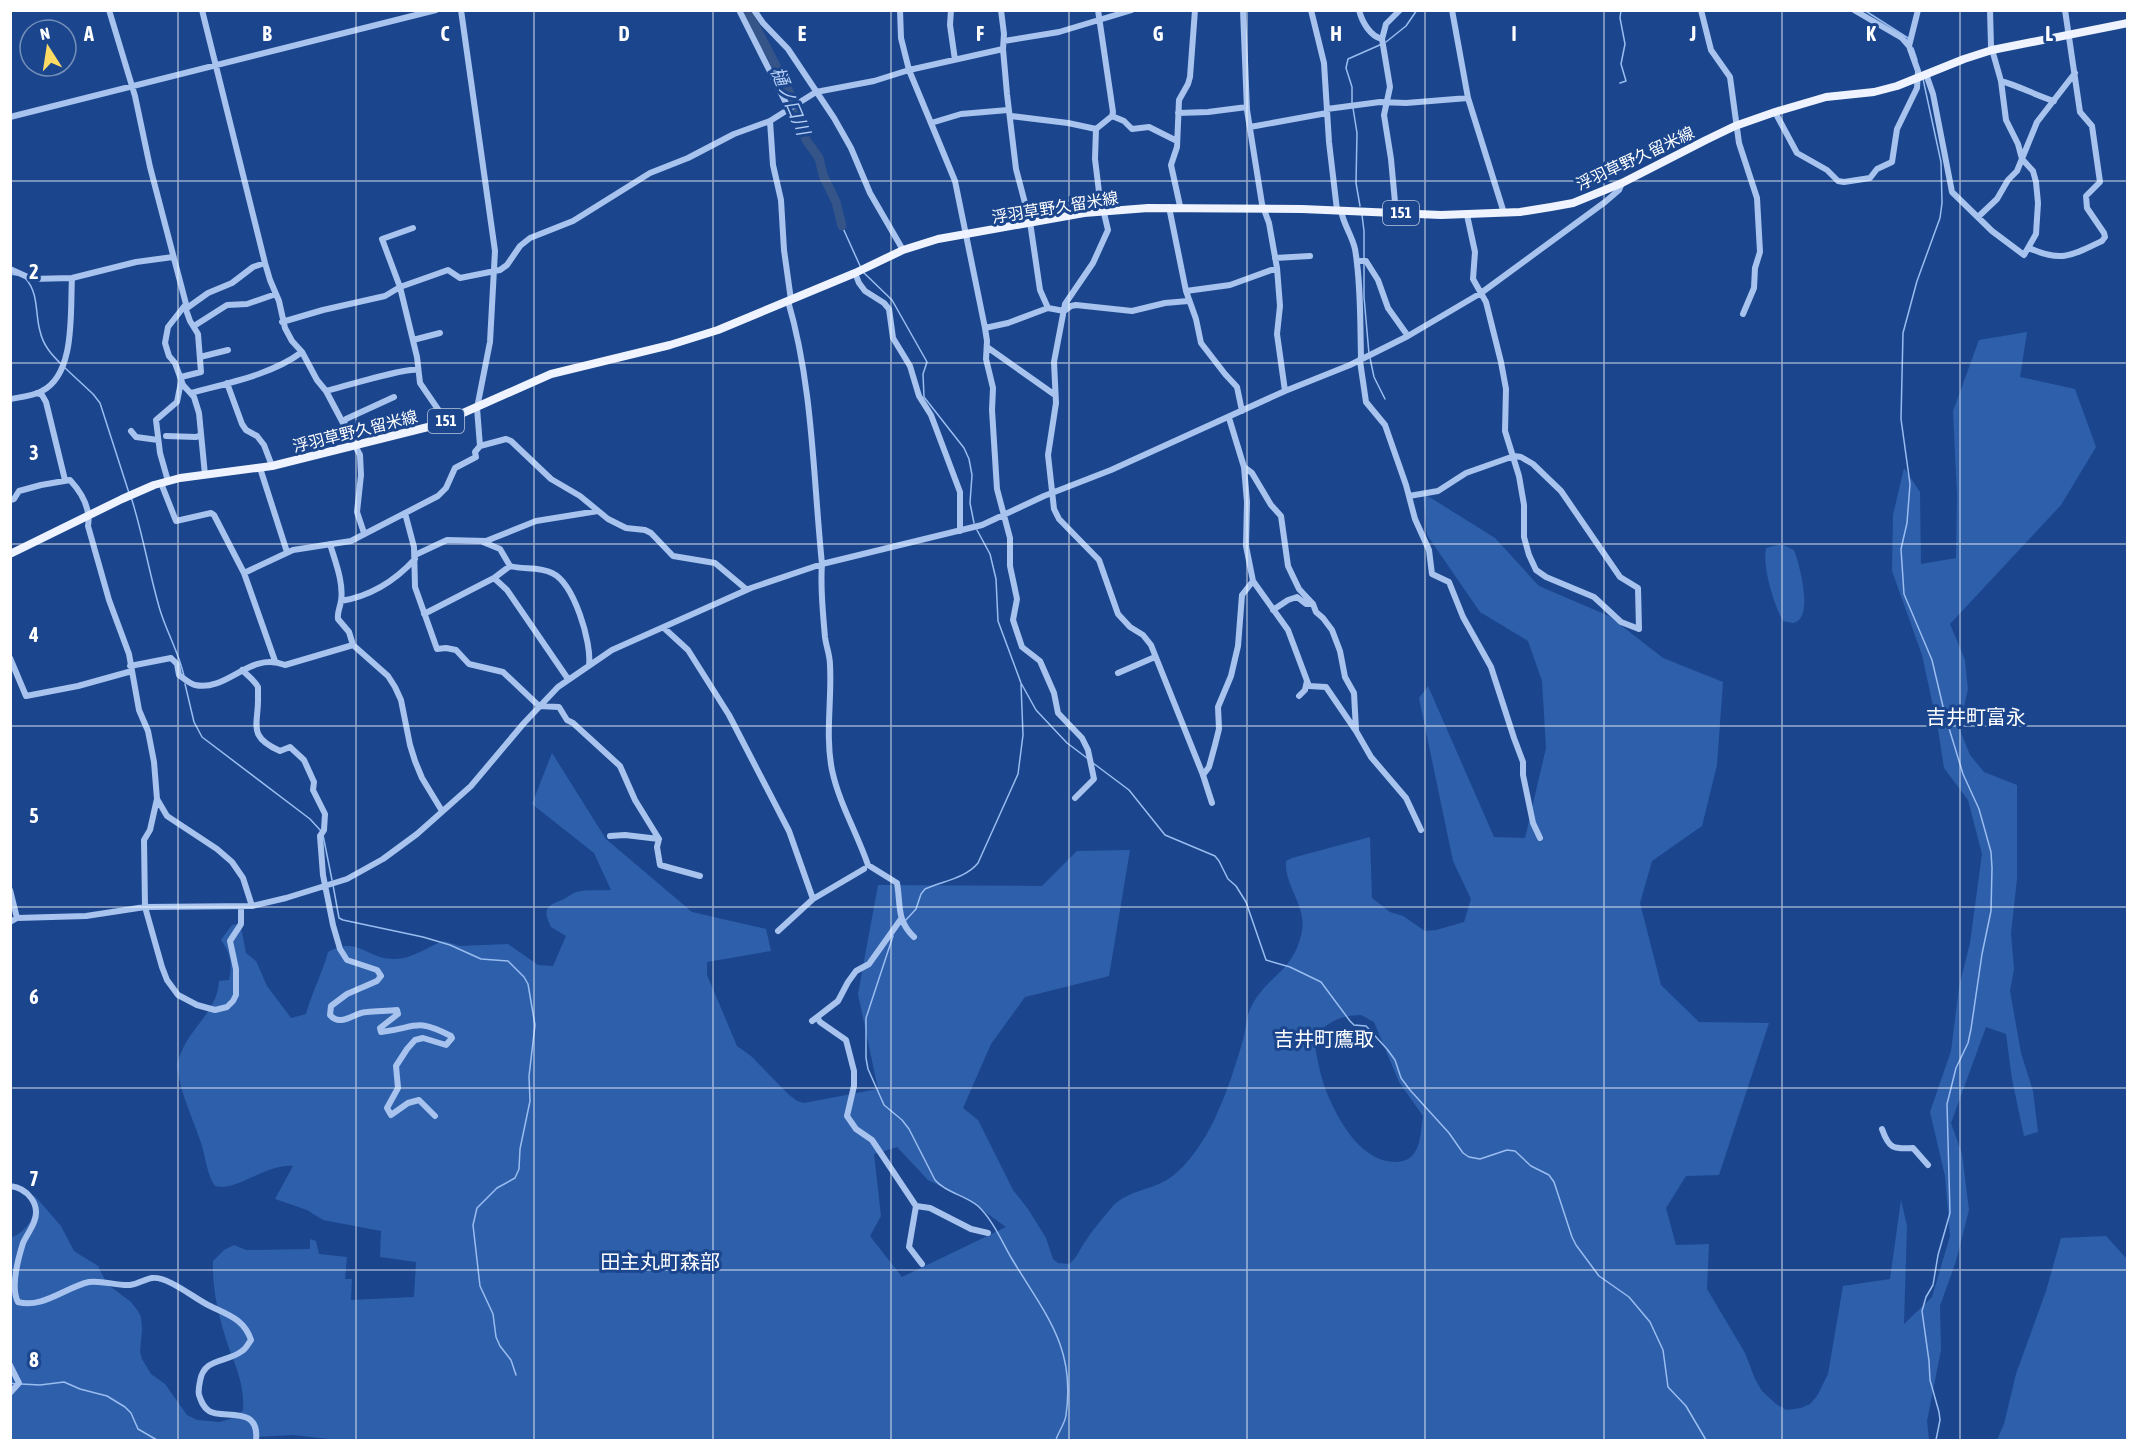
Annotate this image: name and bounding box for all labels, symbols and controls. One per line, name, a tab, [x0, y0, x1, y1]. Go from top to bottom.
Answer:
north arrow	[18, 18, 78, 78]
text: A	[83, 22, 94, 45]
text: B	[262, 22, 272, 45]
text: C	[441, 22, 450, 45]
text: D	[618, 22, 630, 45]
text: E	[798, 22, 807, 45]
text: F	[976, 22, 984, 45]
text: G	[1153, 22, 1164, 45]
text: H	[1330, 22, 1342, 45]
text: I	[1511, 22, 1517, 45]
text: J	[1689, 22, 1696, 45]
text: K	[1866, 22, 1876, 45]
text: L	[2045, 22, 2053, 45]
text: N	[38, 24, 51, 43]
water label: 樋ノ口川	[767, 64, 815, 140]
street label: 浮羽草野久留米線	[1573, 123, 1697, 193]
street label: 浮羽草野久留米線	[990, 188, 1120, 226]
road number: 151	[1383, 201, 1419, 225]
text: 2	[29, 260, 39, 283]
street label: 浮羽草野久留米線	[291, 407, 419, 455]
road number: 151	[428, 409, 464, 433]
text: 3	[29, 441, 39, 464]
text: 4	[28, 623, 39, 646]
district label: 吉井町富永	[1926, 705, 2026, 728]
text: 5	[29, 804, 39, 827]
text: 6	[29, 985, 39, 1008]
district label: 吉井町鷹取	[1274, 1027, 1374, 1050]
text: 7	[29, 1167, 39, 1190]
district label: 田主丸町森部	[600, 1250, 720, 1273]
text: 8	[29, 1348, 39, 1371]

